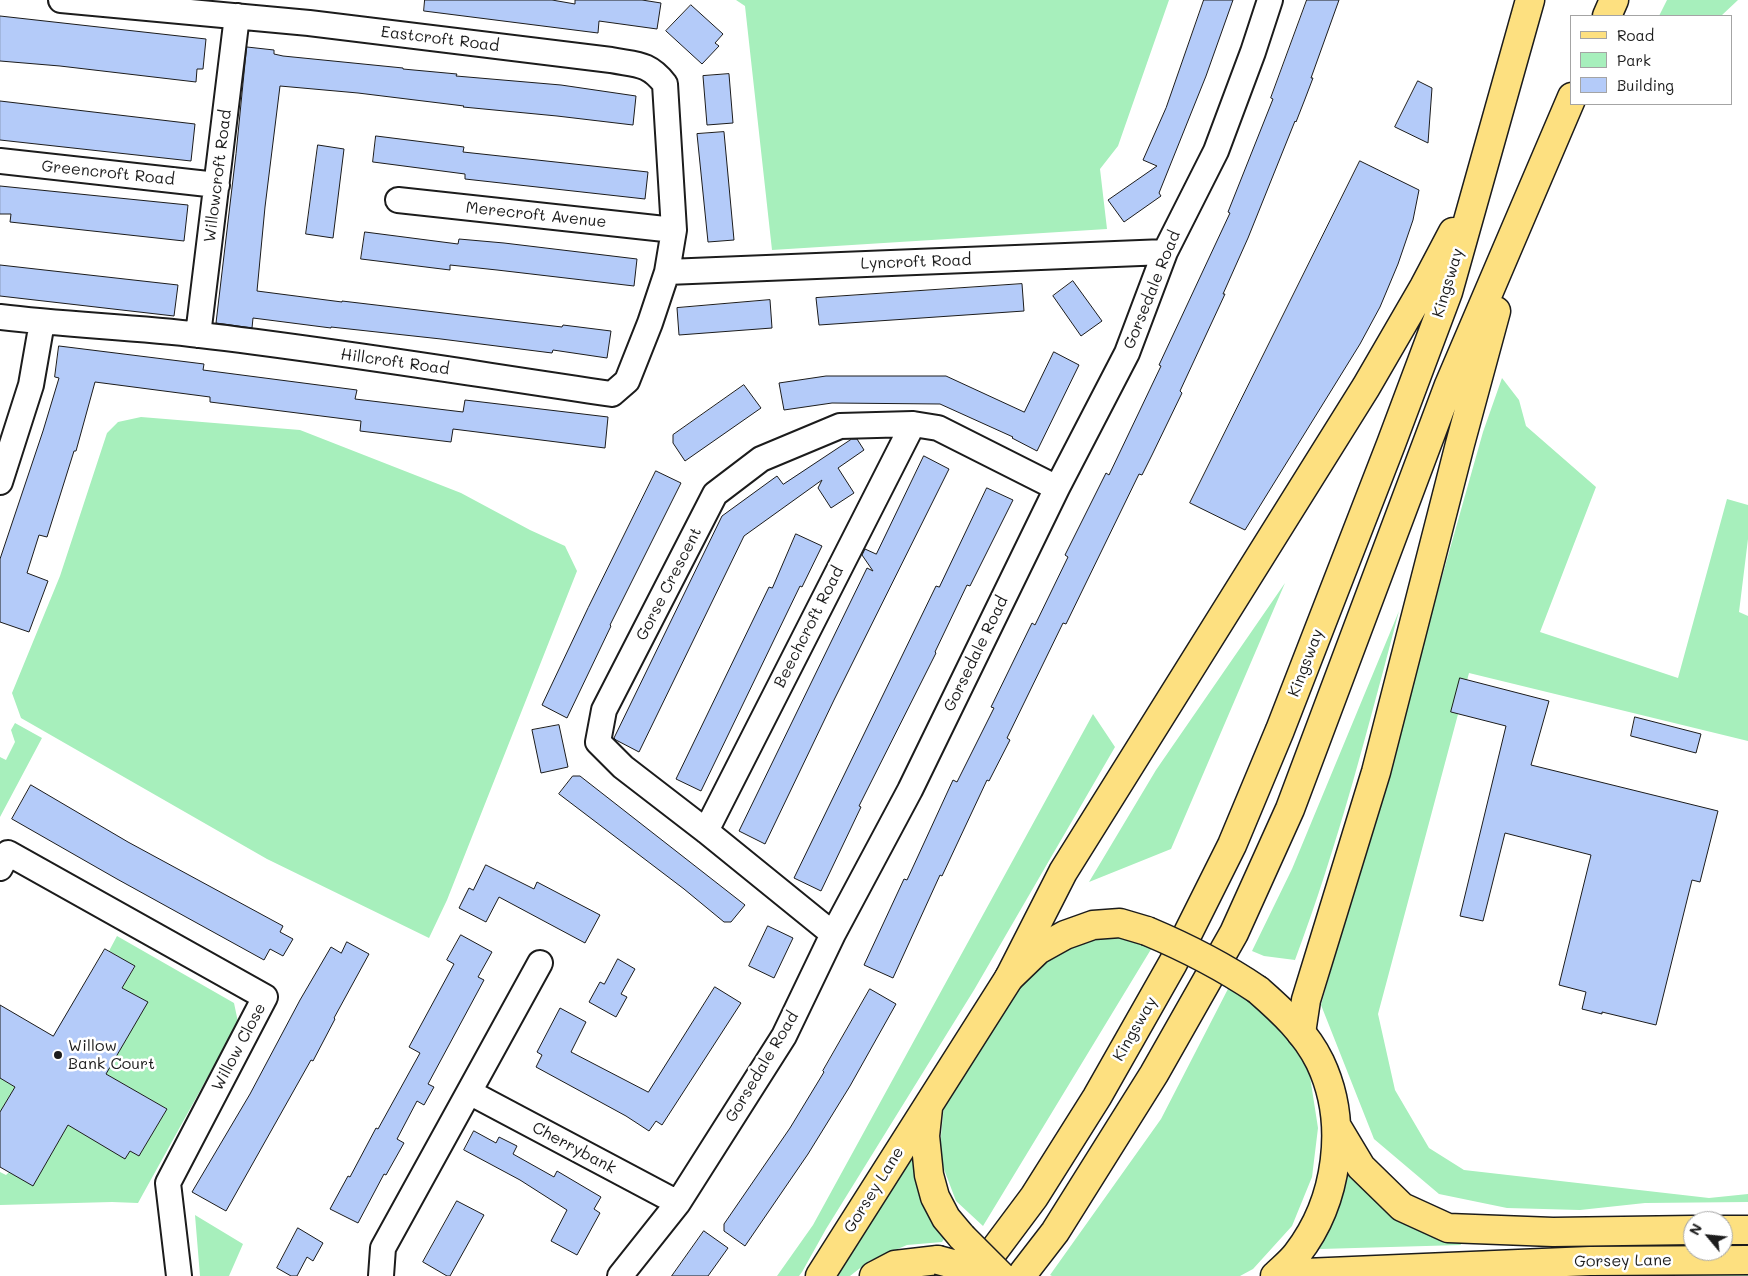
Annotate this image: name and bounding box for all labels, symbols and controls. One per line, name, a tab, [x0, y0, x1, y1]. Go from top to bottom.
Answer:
legend	[1570, 15, 1733, 105]
street label: Eastcroft Road	[380, 22, 500, 56]
text: Road	[1617, 25, 1654, 45]
text: Park	[1617, 50, 1651, 70]
text: Building	[1617, 75, 1674, 95]
street label: Willowcroft Road	[200, 108, 236, 244]
street label: Greencroft Road	[40, 156, 176, 190]
street label: Merecroft Avenue	[465, 198, 607, 232]
street label: Gorsedale Road	[1119, 228, 1185, 352]
street label: Kingsway	[1428, 246, 1468, 320]
street label: Lyncroft Road	[860, 250, 972, 274]
street label: Hillcroft Road	[339, 345, 451, 379]
street label: Gorse Crescent	[632, 524, 706, 644]
street label: Beechcroft Road	[770, 563, 848, 691]
street label: Gorsedale Road	[940, 593, 1012, 715]
street label: Kingsway	[1284, 626, 1328, 700]
street label: Kingsway	[1109, 993, 1161, 1065]
street label: Willow Close	[208, 1000, 270, 1094]
street label: Gorsedale Road	[721, 1008, 803, 1126]
place label: Willow Bank Court	[68, 1036, 155, 1074]
marker: Willow Bank Court	[52, 1049, 64, 1061]
street label: Cherrybank	[529, 1118, 619, 1178]
street label: Gorsey Lane	[840, 1143, 908, 1237]
north arrow	[1683, 1211, 1733, 1261]
text: N	[1684, 1220, 1706, 1238]
street label: Gorsey Lane	[1574, 1251, 1672, 1271]

